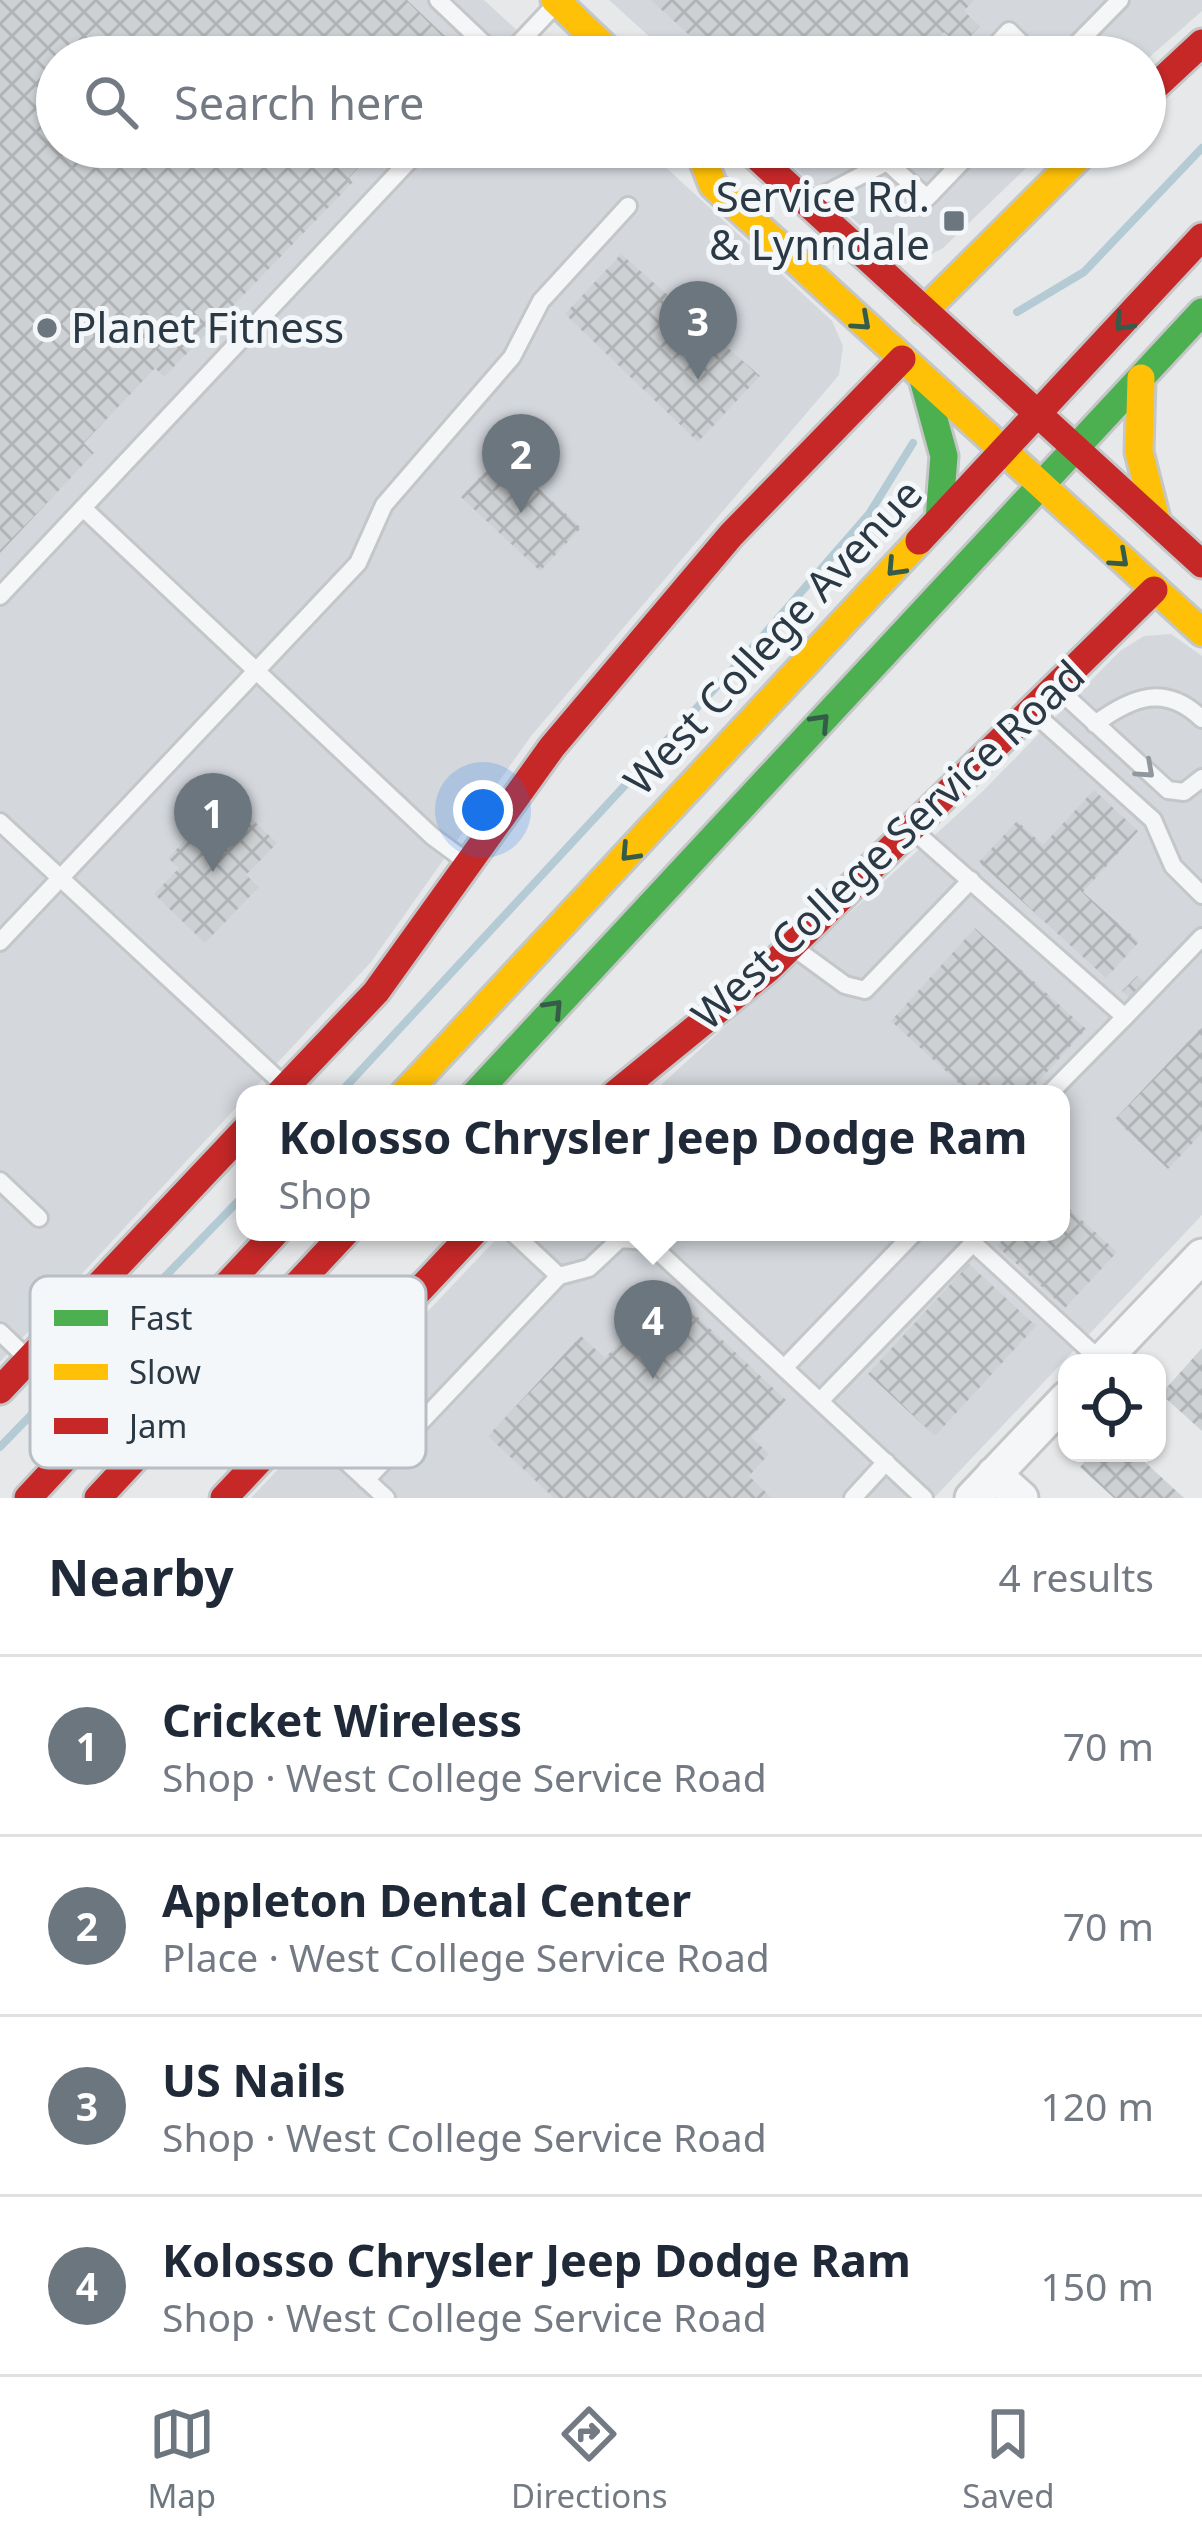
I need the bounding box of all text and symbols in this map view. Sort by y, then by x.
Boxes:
search box [36,36,1166,168]
icon: search [78,69,144,135]
text: Search here [174,72,424,133]
place label: Service Rd. & Lynndale [709,167,930,272]
marker: Service Rd. & Lynndale [941,208,967,234]
pin: 3 [659,281,737,380]
place label: Planet Fitness [71,298,344,355]
one-way arrow [848,308,869,329]
one-way arrow [1116,310,1137,331]
marker: Planet Fitness [34,315,60,341]
pin: 2 [482,414,560,513]
street label: West College Avenue [610,465,934,807]
one-way arrow [1107,545,1128,566]
one-way arrow [887,554,909,576]
street label: West College Service Road [678,646,1096,1041]
one-way arrow [807,714,828,735]
one-way arrow [1133,756,1154,778]
pin: 1 [174,773,252,872]
your location [453,780,513,840]
one-way arrow [621,840,643,861]
one-way arrow [540,1001,562,1022]
popup [236,1085,1070,1241]
text: Kolosso Chrysler Jeep Dodge Ram [279,1106,1027,1167]
text: Shop [279,1167,372,1220]
legend [30,1276,426,1468]
pin: 4 [614,1280,692,1379]
text: Fast [129,1295,192,1340]
text: Slow [129,1349,201,1394]
map controls [1058,1354,1166,1462]
button: locate [1058,1354,1166,1462]
text: Jam [126,1403,187,1448]
text: Nearby [48,1541,234,1611]
text: 4 results [999,1550,1154,1603]
text: Cricket Wireless [162,1689,522,1750]
text: 1 [76,1719,98,1772]
text: 70 m [1063,1719,1154,1772]
text: Shop · West College Service Road [162,1750,767,1803]
text: Appleton Dental Center [162,1869,691,1930]
text: 2 [76,1899,98,1952]
text: 70 m [1063,1899,1154,1952]
text: Place · West College Service Road [162,1930,770,1983]
text: US Nails [162,2049,346,2110]
text: 3 [76,2079,98,2132]
text: 120 m [1040,2079,1154,2132]
text: Shop · West College Service Road [162,2110,767,2163]
text: Kolosso Chrysler Jeep Dodge Ram [162,2229,911,2290]
text: 4 [76,2259,98,2312]
text: 150 m [1040,2259,1154,2312]
text: Shop · West College Service Road [162,2290,767,2343]
tab: Map [147,2401,216,2518]
tab: Directions [511,2401,668,2518]
tab: Saved [962,2401,1055,2518]

